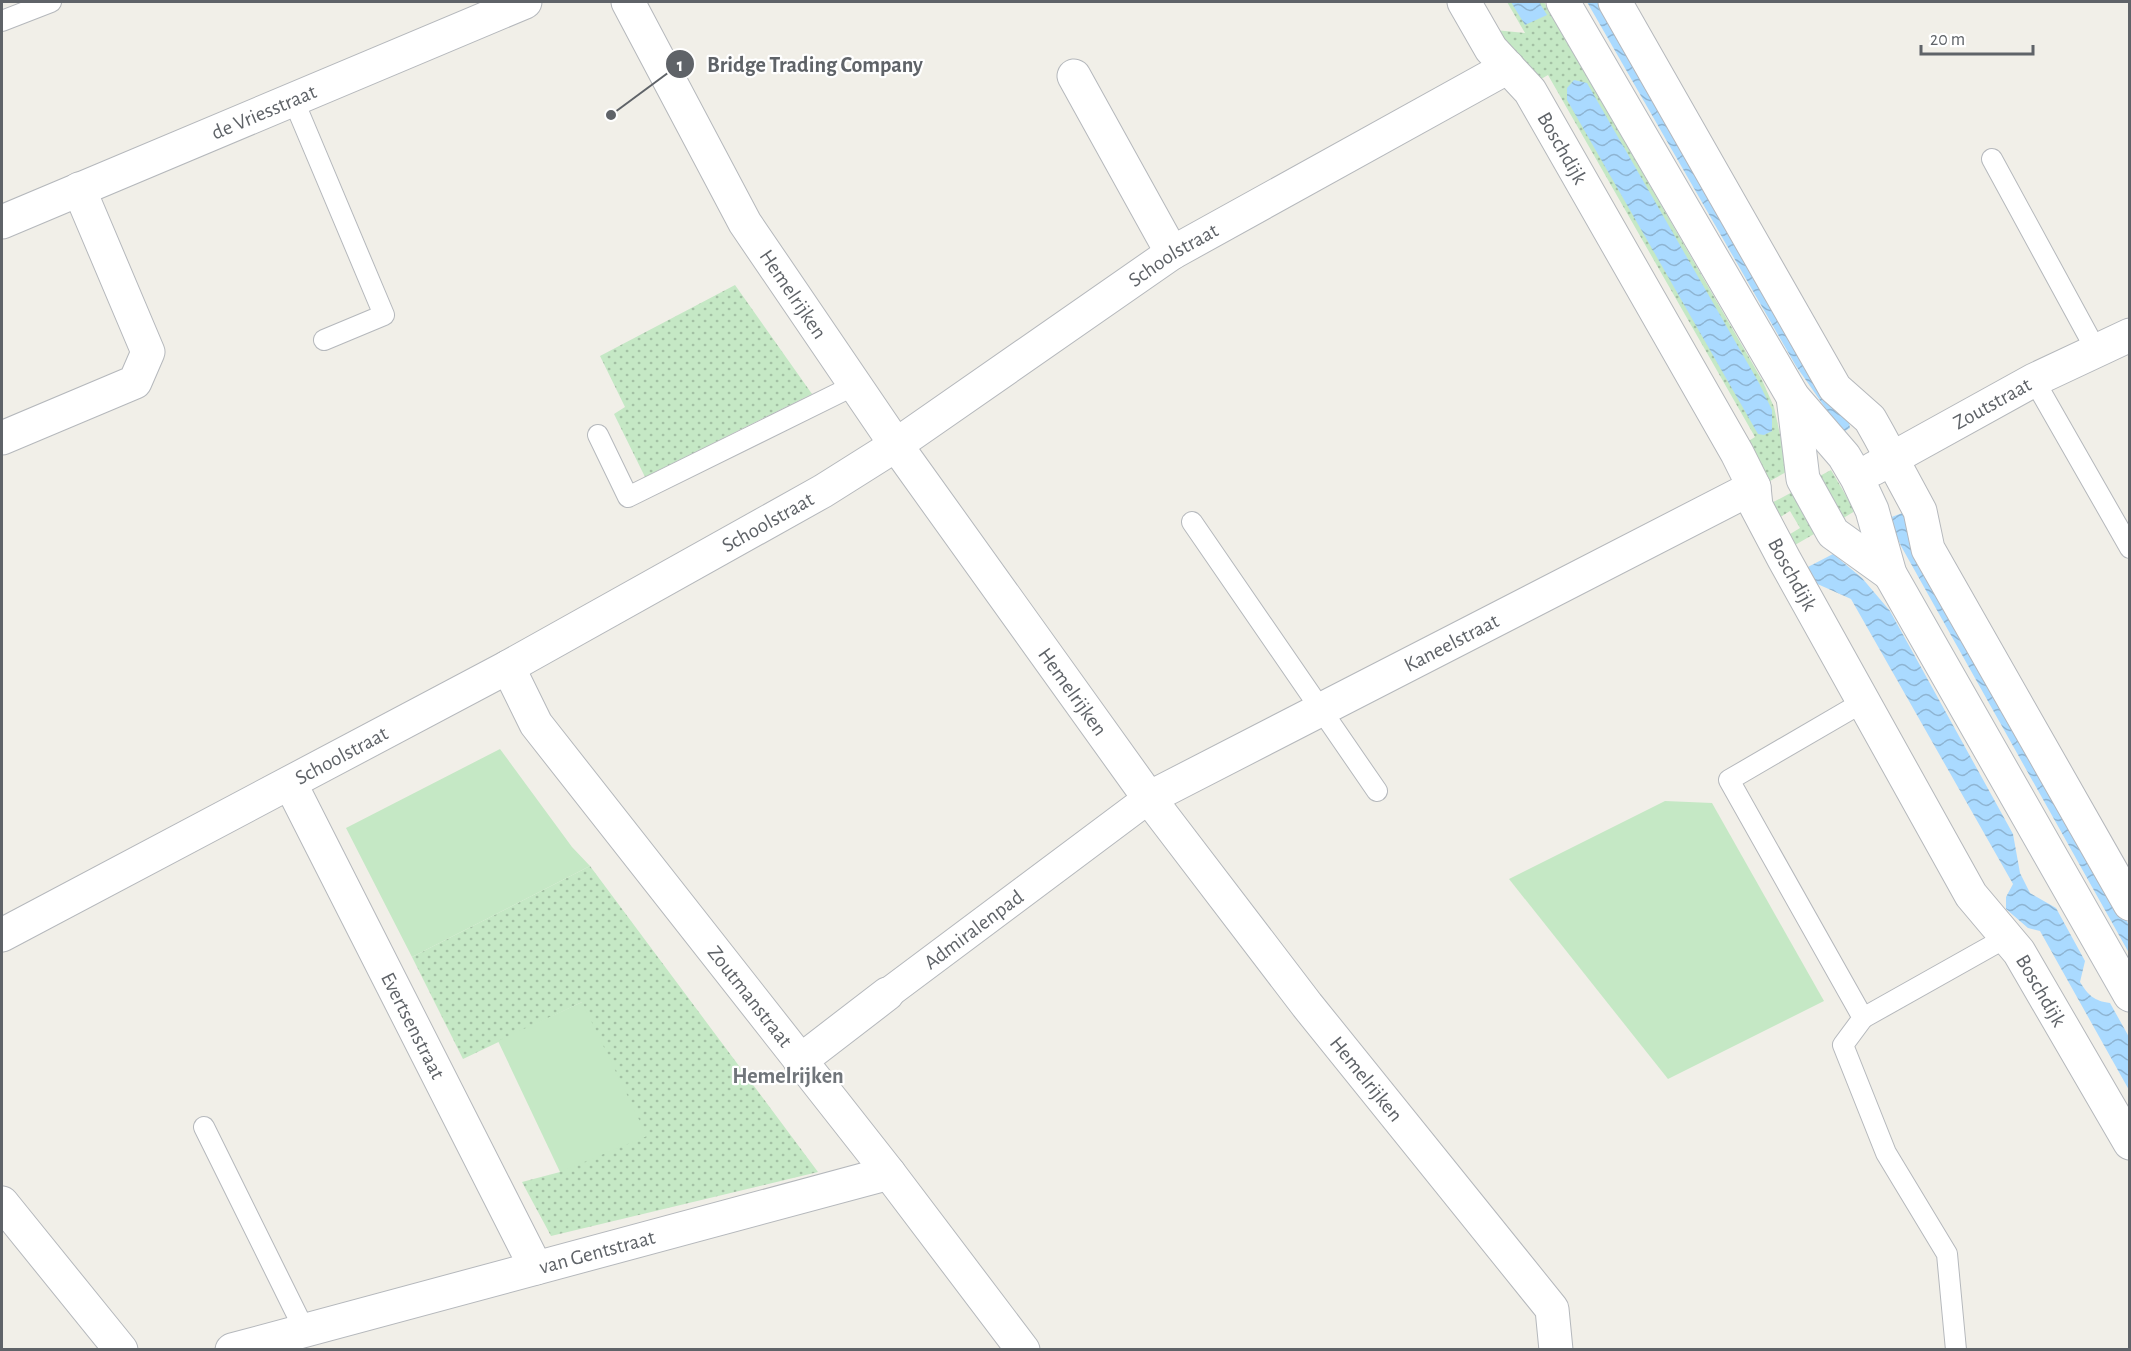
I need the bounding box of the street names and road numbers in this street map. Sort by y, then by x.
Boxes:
street label: de Vriesstraat [208,80,320,143]
street label: Boschdijk [1534,108,1592,188]
street label: Schoolstraat [1124,219,1222,291]
street label: Hemelrijken [756,246,831,342]
street label: Zoutstraat [1950,373,2035,433]
street label: Schoolstraat [718,488,817,556]
street label: Boschdijk [1764,534,1821,614]
street label: Kaneelstraat [1401,609,1502,676]
street label: Hemelrijken [1034,644,1111,739]
street label: Schoolstraat [292,722,391,788]
street label: Admiralenpad [920,886,1027,973]
street label: Zoutmanstraat [704,942,796,1051]
street label: Boschdijk [2012,951,2071,1030]
street label: Evertsenstraat [377,969,449,1083]
street label: Hemelrijken [1326,1032,1407,1125]
street label: van Gentstraat [537,1226,657,1277]

